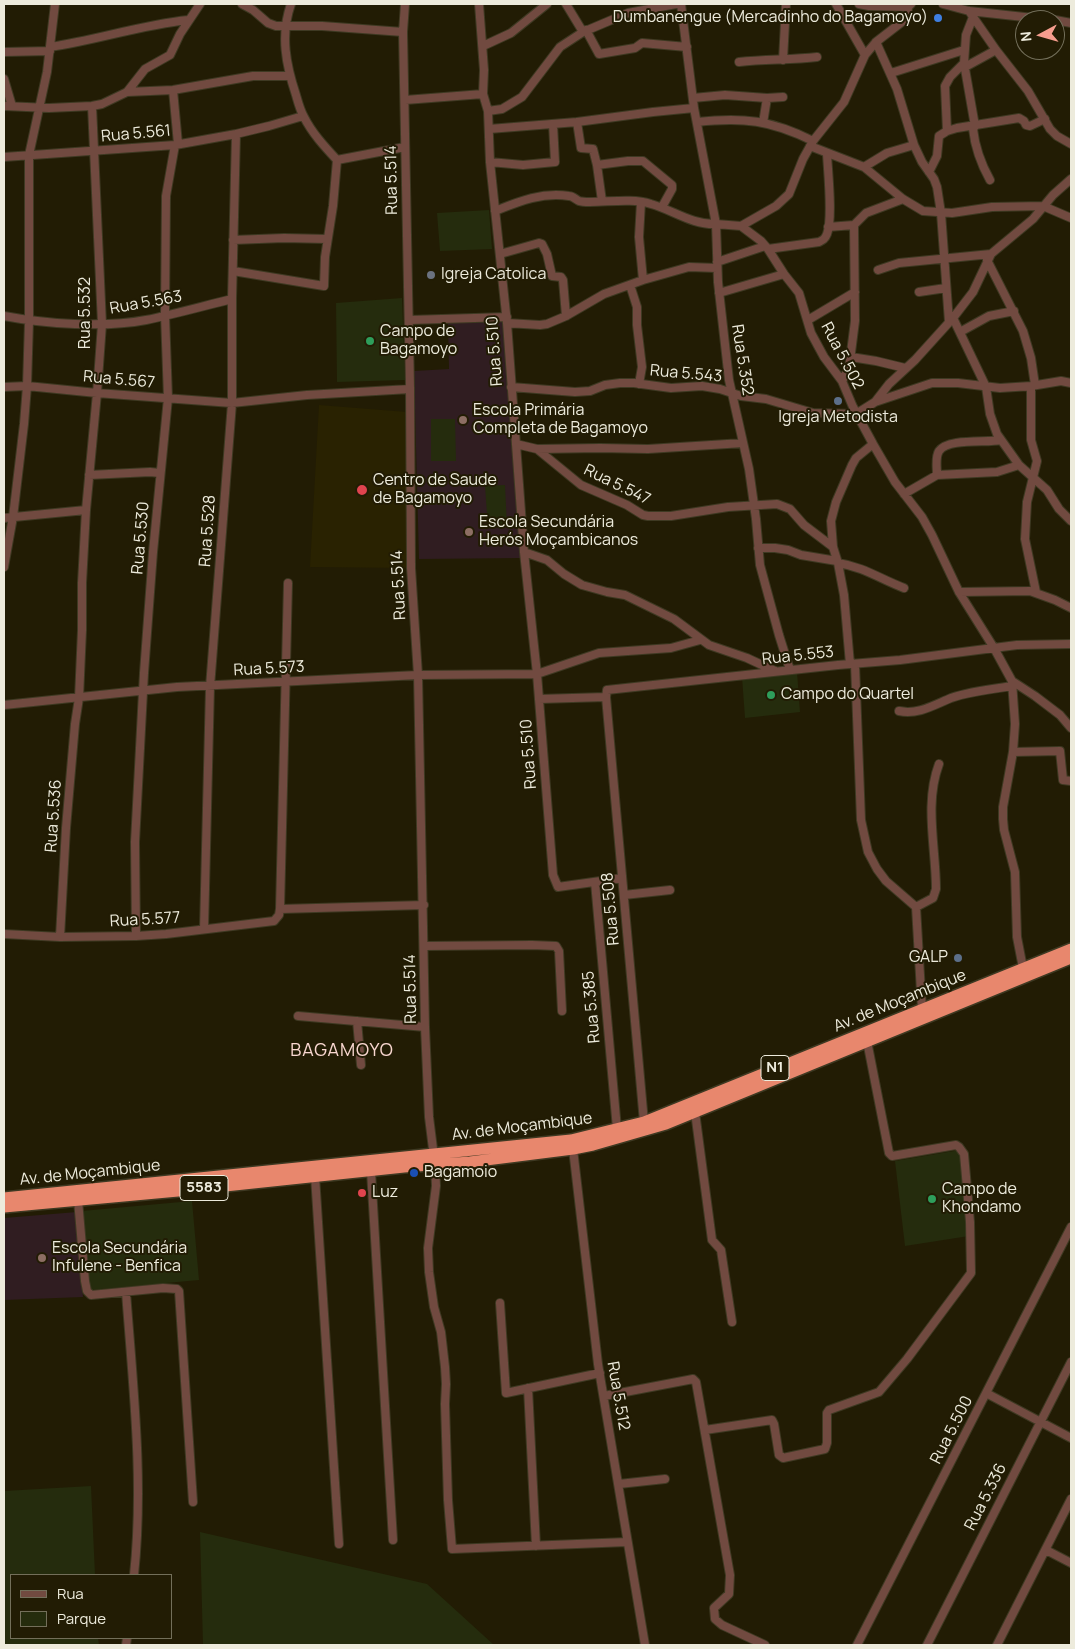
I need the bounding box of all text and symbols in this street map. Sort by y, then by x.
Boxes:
place label: Dumbanengue (Mercadinho do Bagamoyo) [613,8,928,28]
north arrow [1015,10,1065,60]
marker: Dumbanengue (Mercadinho do Bagamoyo) [932,12,944,24]
text: N [1016,31,1036,43]
street label: Rua 5.561 [100,121,172,147]
street label: Rua 5.514 [382,145,402,215]
place label: Igreja Catolica [441,265,546,285]
marker: Igreja Catolica [425,269,437,281]
street label: Rua 5.532 [76,277,96,349]
street label: Rua 5.563 [108,287,184,319]
street label: Rua 5.510 [483,315,507,387]
street label: Rua 5.502 [816,319,868,393]
place label: Campo de Bagamoyo [380,322,457,360]
street label: Rua 5.352 [727,323,757,397]
marker: Campo de Bagamoyo [364,335,376,347]
street label: Rua 5.543 [649,361,723,387]
street label: Rua 5.567 [82,367,156,393]
marker: Igreja Metodista [832,395,844,407]
place label: Escola Primária Completa de Bagamoyo [473,401,648,439]
place label: Igreja Metodista [778,408,898,428]
marker: Escola Primária Completa de Bagamoyo [457,414,469,426]
street label: Rua 5.547 [581,461,653,509]
place label: Centro de Saude de Bagamoyo [373,471,497,509]
marker: Centro de Saude de Bagamoyo [355,483,369,497]
street label: Rua 5.528 [196,494,220,568]
street label: Rua 5.530 [128,501,154,575]
place label: Escola Secundária Herós Moçambicanos [479,513,638,551]
marker: Escola Secundária Herós Moçambicanos [463,526,475,538]
street label: Rua 5.514 [388,550,410,620]
street label: Rua 5.553 [761,643,835,669]
street label: Rua 5.573 [233,658,305,680]
place label: Campo do Quartel [781,685,914,705]
marker: Campo do Quartel [765,689,777,701]
street label: Rua 5.510 [517,718,541,790]
street label: Rua 5.536 [42,779,66,853]
street label: Rua 5.508 [598,872,624,946]
street label: Rua 5.577 [109,909,181,931]
place label: GALP [909,948,948,968]
marker: GALP [952,952,964,964]
street label: Rua 5.514 [401,954,421,1024]
street label: Av. de Moçambique [831,966,969,1036]
street label: Rua 5.385 [579,970,605,1044]
district label: BAGAMOYO [289,1040,395,1062]
road number: N1 [761,1056,789,1080]
street label: Av. de Moçambique [451,1109,593,1145]
street label: Av. de Moçambique [19,1156,161,1190]
place label: Bagamoio [424,1163,497,1183]
marker: Bagamoio [408,1167,420,1179]
road number: 5583 [180,1176,228,1200]
place label: Campo de Khondamo [942,1180,1021,1218]
place label: Luz [372,1183,398,1203]
marker: Luz [356,1187,368,1199]
marker: Campo de Khondamo [926,1193,938,1205]
place label: Escola Secundária Infulene - Benfica [52,1239,187,1277]
marker: Escola Secundária Infulene - Benfica [36,1252,48,1264]
street label: Rua 5.512 [603,1360,633,1432]
street label: Rua 5.500 [927,1393,977,1467]
street label: Rua 5.336 [961,1460,1011,1534]
legend [10,1574,172,1639]
text: Rua [57,1583,84,1604]
text: Parque [57,1608,106,1629]

